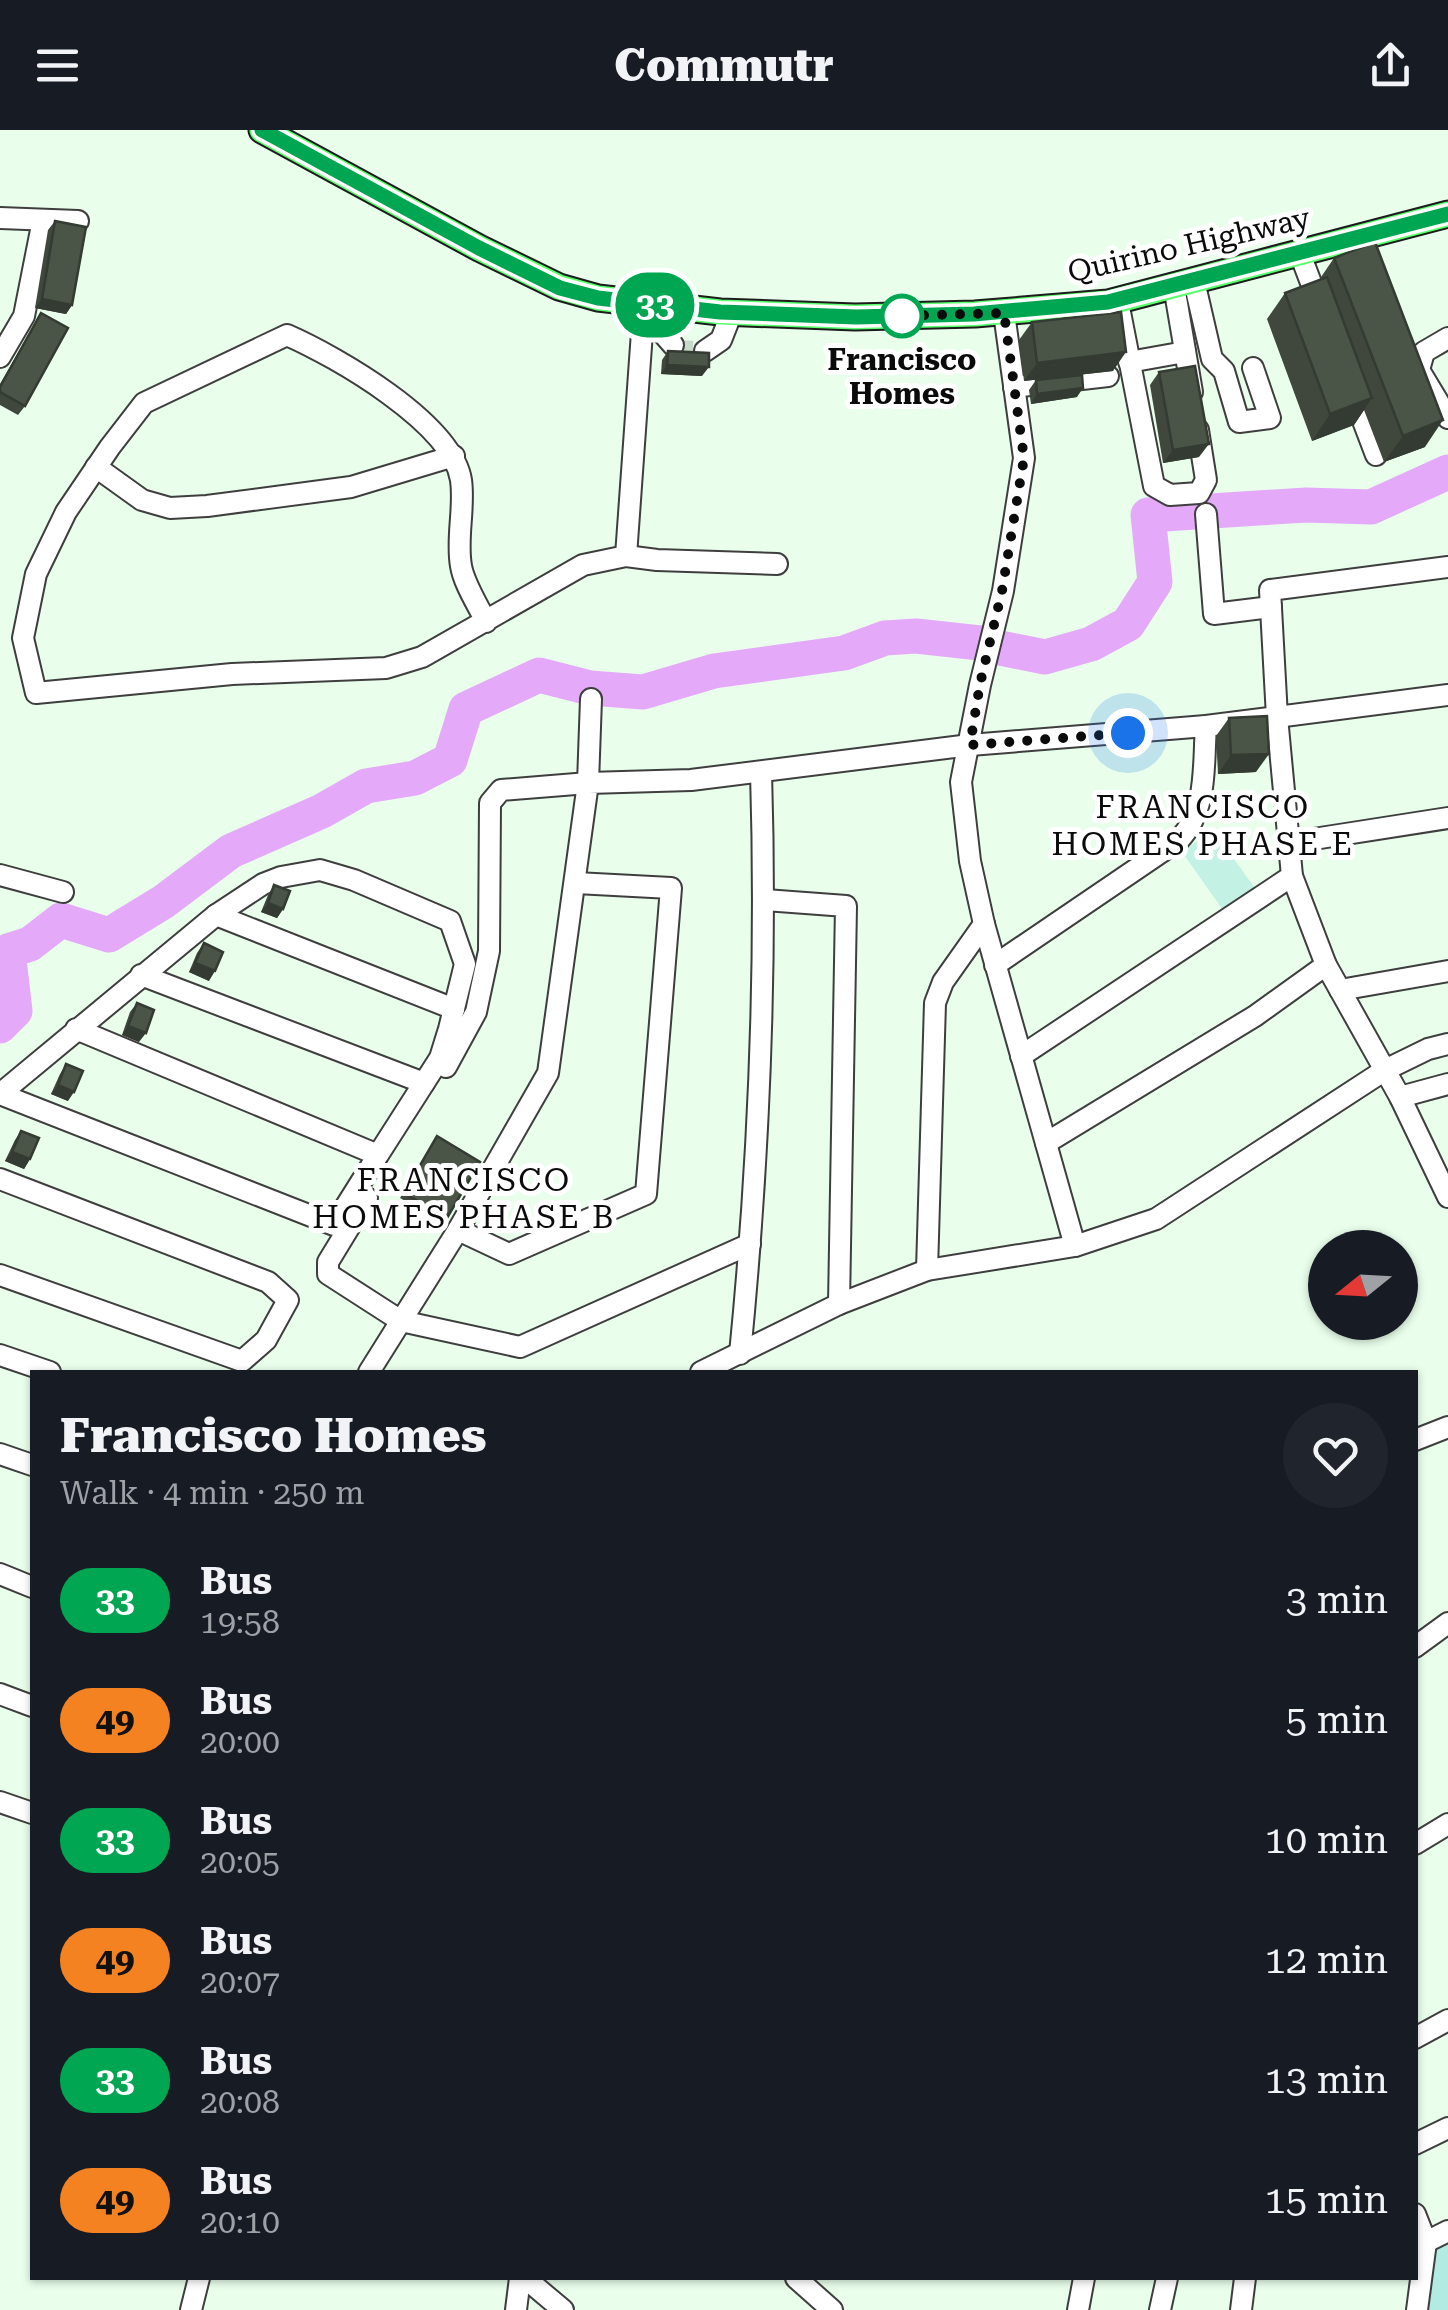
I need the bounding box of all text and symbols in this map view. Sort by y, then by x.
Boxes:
icon: menu [30,38,85,93]
icon: share [1363,38,1418,93]
text: Commutr [614,39,834,92]
street label: Quirino Highway [1064,200,1314,289]
line badge: 33 [610,272,700,338]
text: 33 [635,285,675,326]
marker: Francisco Homes [881,295,923,337]
place label: Francisco Homes [828,342,976,411]
your location [1103,708,1153,758]
district label: FRANCISCO HOMES PHASE E [1052,788,1354,863]
district label: FRANCISCO HOMES PHASE B [312,1161,616,1236]
north arrow [1308,1230,1418,1340]
map controls [1308,1230,1418,1340]
button: heart [1283,1403,1388,1508]
text: Francisco Homes [60,1408,486,1464]
text: Walk · 4 min · 250 m [60,1474,364,1512]
text: Bus [200,1559,272,1603]
text: 3 min [1286,1578,1388,1622]
text: 33 [95,1580,135,1621]
text: 19:58 [200,1603,280,1641]
text: Bus [200,1679,272,1723]
text: 5 min [1286,1698,1388,1742]
text: 49 [95,1700,135,1741]
text: 20:00 [200,1723,280,1761]
text: Bus [200,1799,272,1843]
text: 10 min [1265,1818,1388,1862]
text: 33 [95,1820,135,1861]
text: 20:05 [200,1843,280,1881]
text: Bus [200,1919,272,1963]
text: 12 min [1265,1938,1388,1982]
text: 49 [95,1940,135,1981]
text: 20:07 [200,1963,280,2001]
text: Bus [200,2039,272,2083]
text: 13 min [1265,2058,1388,2102]
text: 33 [95,2060,135,2101]
text: 20:08 [200,2083,280,2121]
text: Bus [200,2159,272,2203]
text: 15 min [1265,2178,1388,2222]
text: 49 [95,2180,135,2221]
text: 20:10 [200,2203,280,2241]

